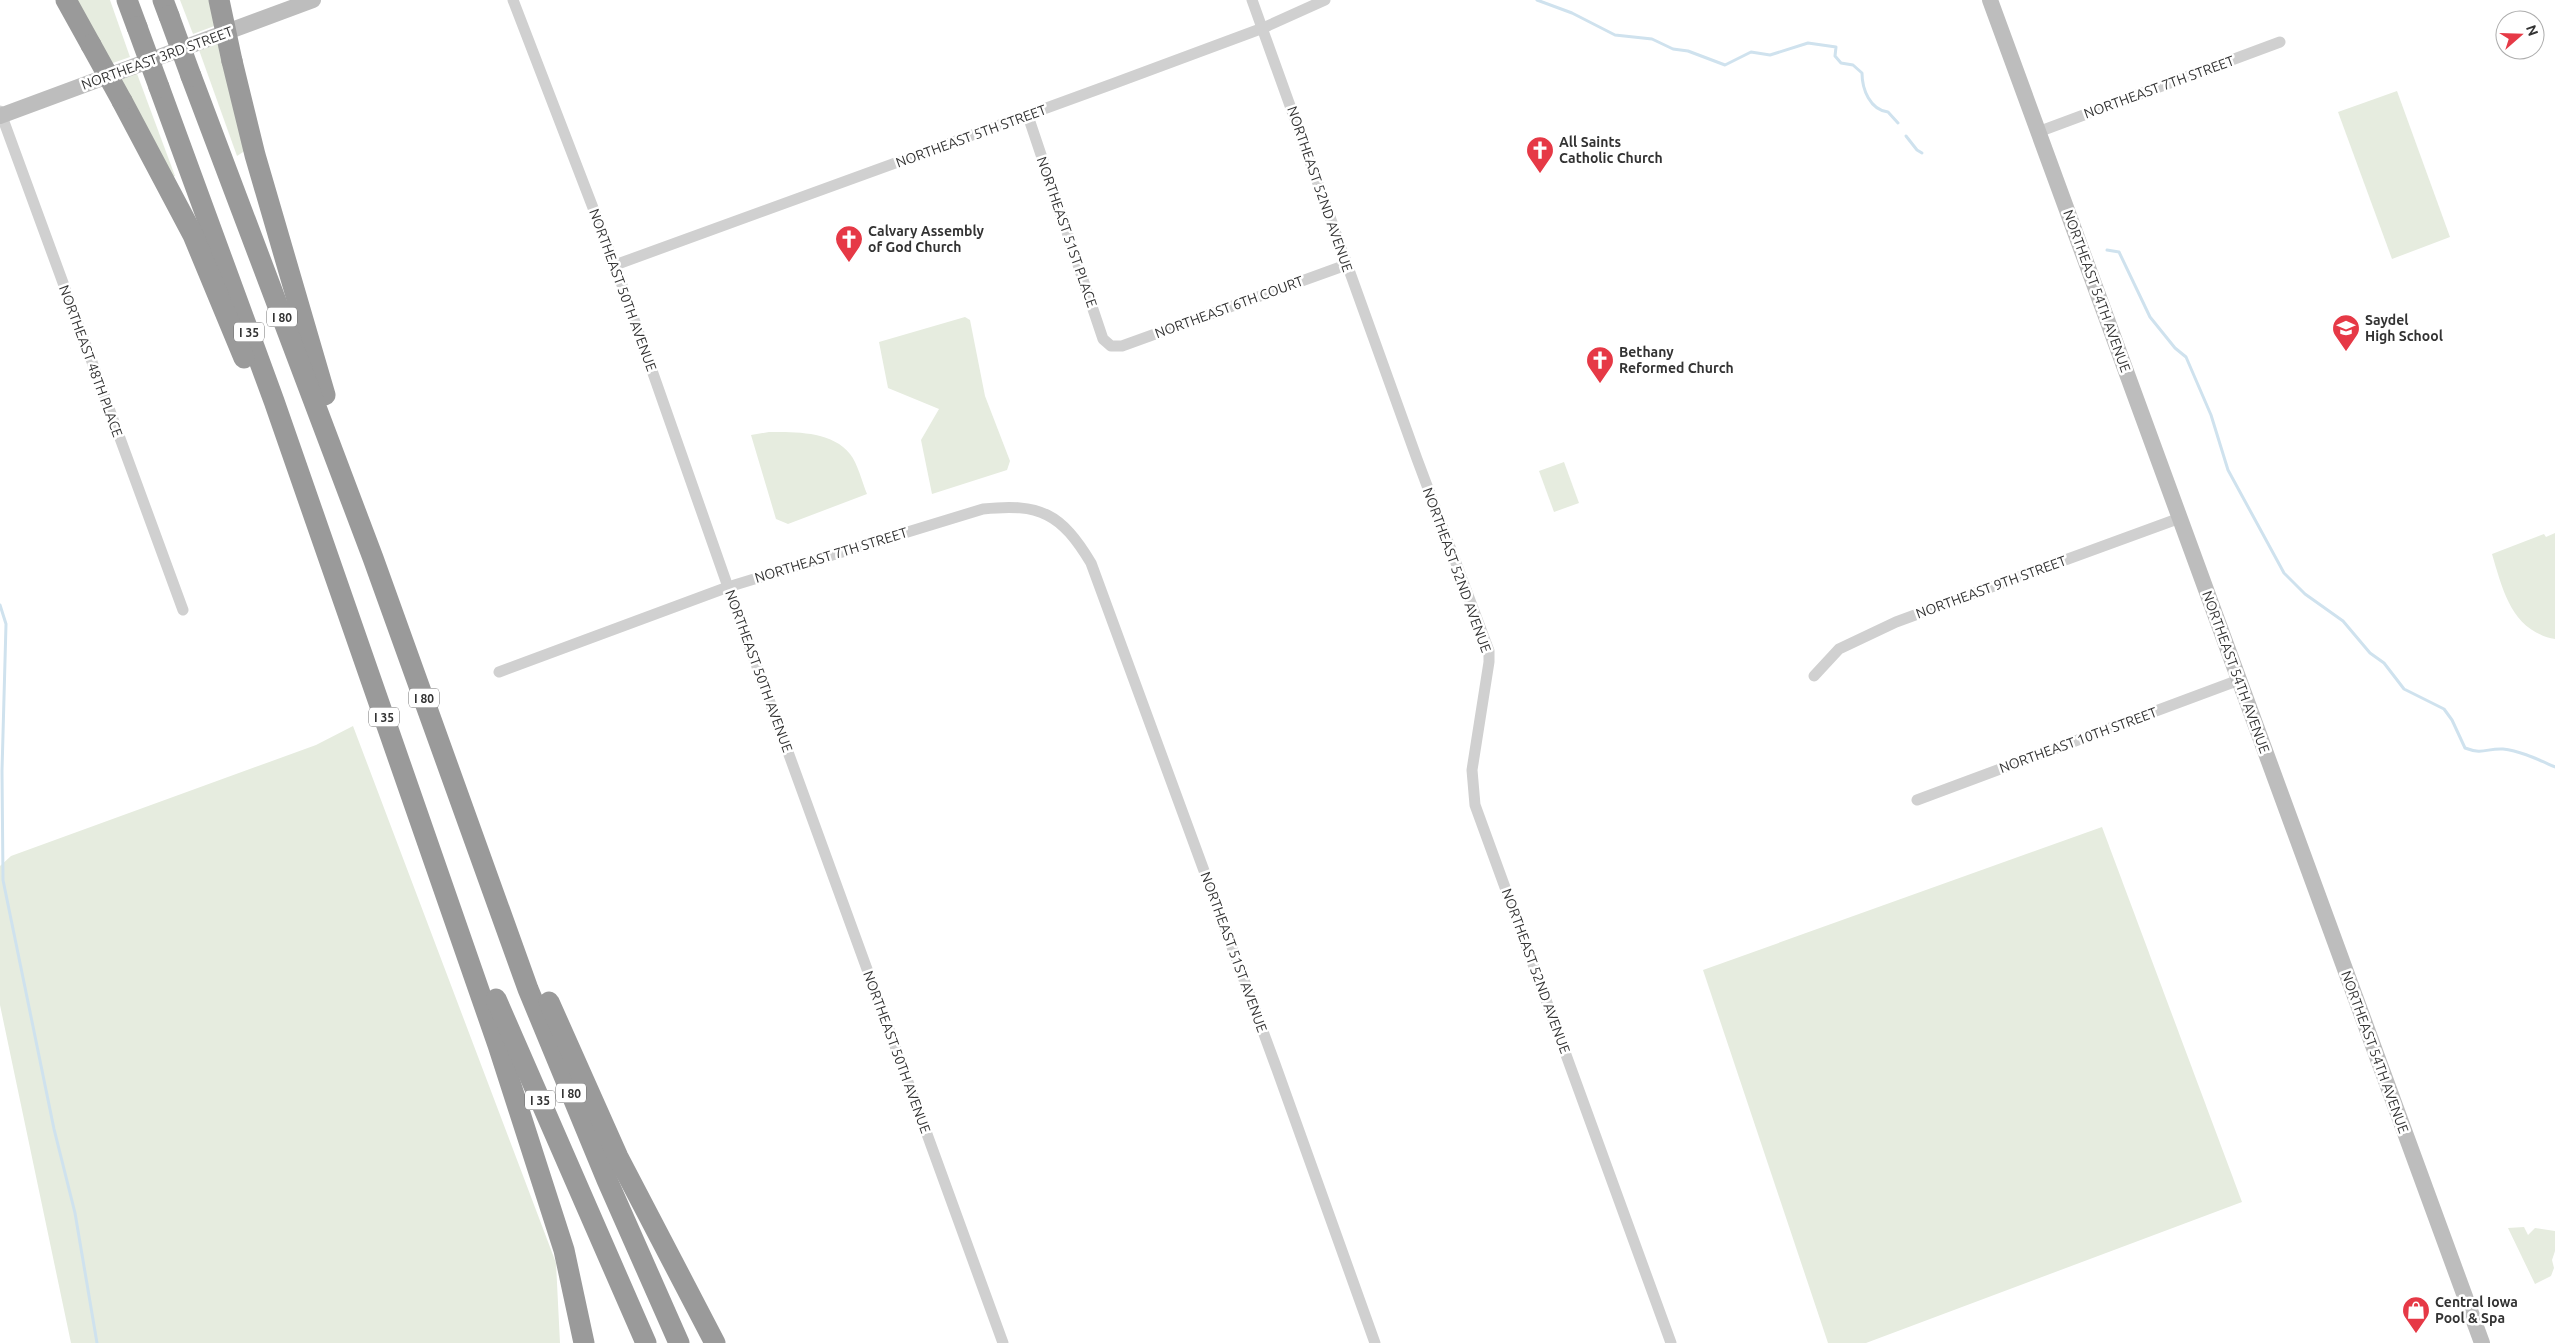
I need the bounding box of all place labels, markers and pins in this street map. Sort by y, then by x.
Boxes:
place label: All Saints Catholic Church [1559,134,1663,166]
church icon: All Saints Catholic Church [1525,135,1555,174]
place label: Calvary Assembly of God Church [868,223,985,255]
church icon: Calvary Assembly of God Church [834,224,864,263]
place label: Saydel High School [2365,312,2443,344]
school or university icon: Saydel High School [2331,313,2361,352]
place label: Bethany Reformed Church [1619,344,1734,376]
church icon: Bethany Reformed Church [1585,345,1615,384]
place label: Central Iowa Pool & Spa [2435,1294,2518,1326]
shop icon: Central Iowa Pool & Spa [2401,1295,2431,1334]

